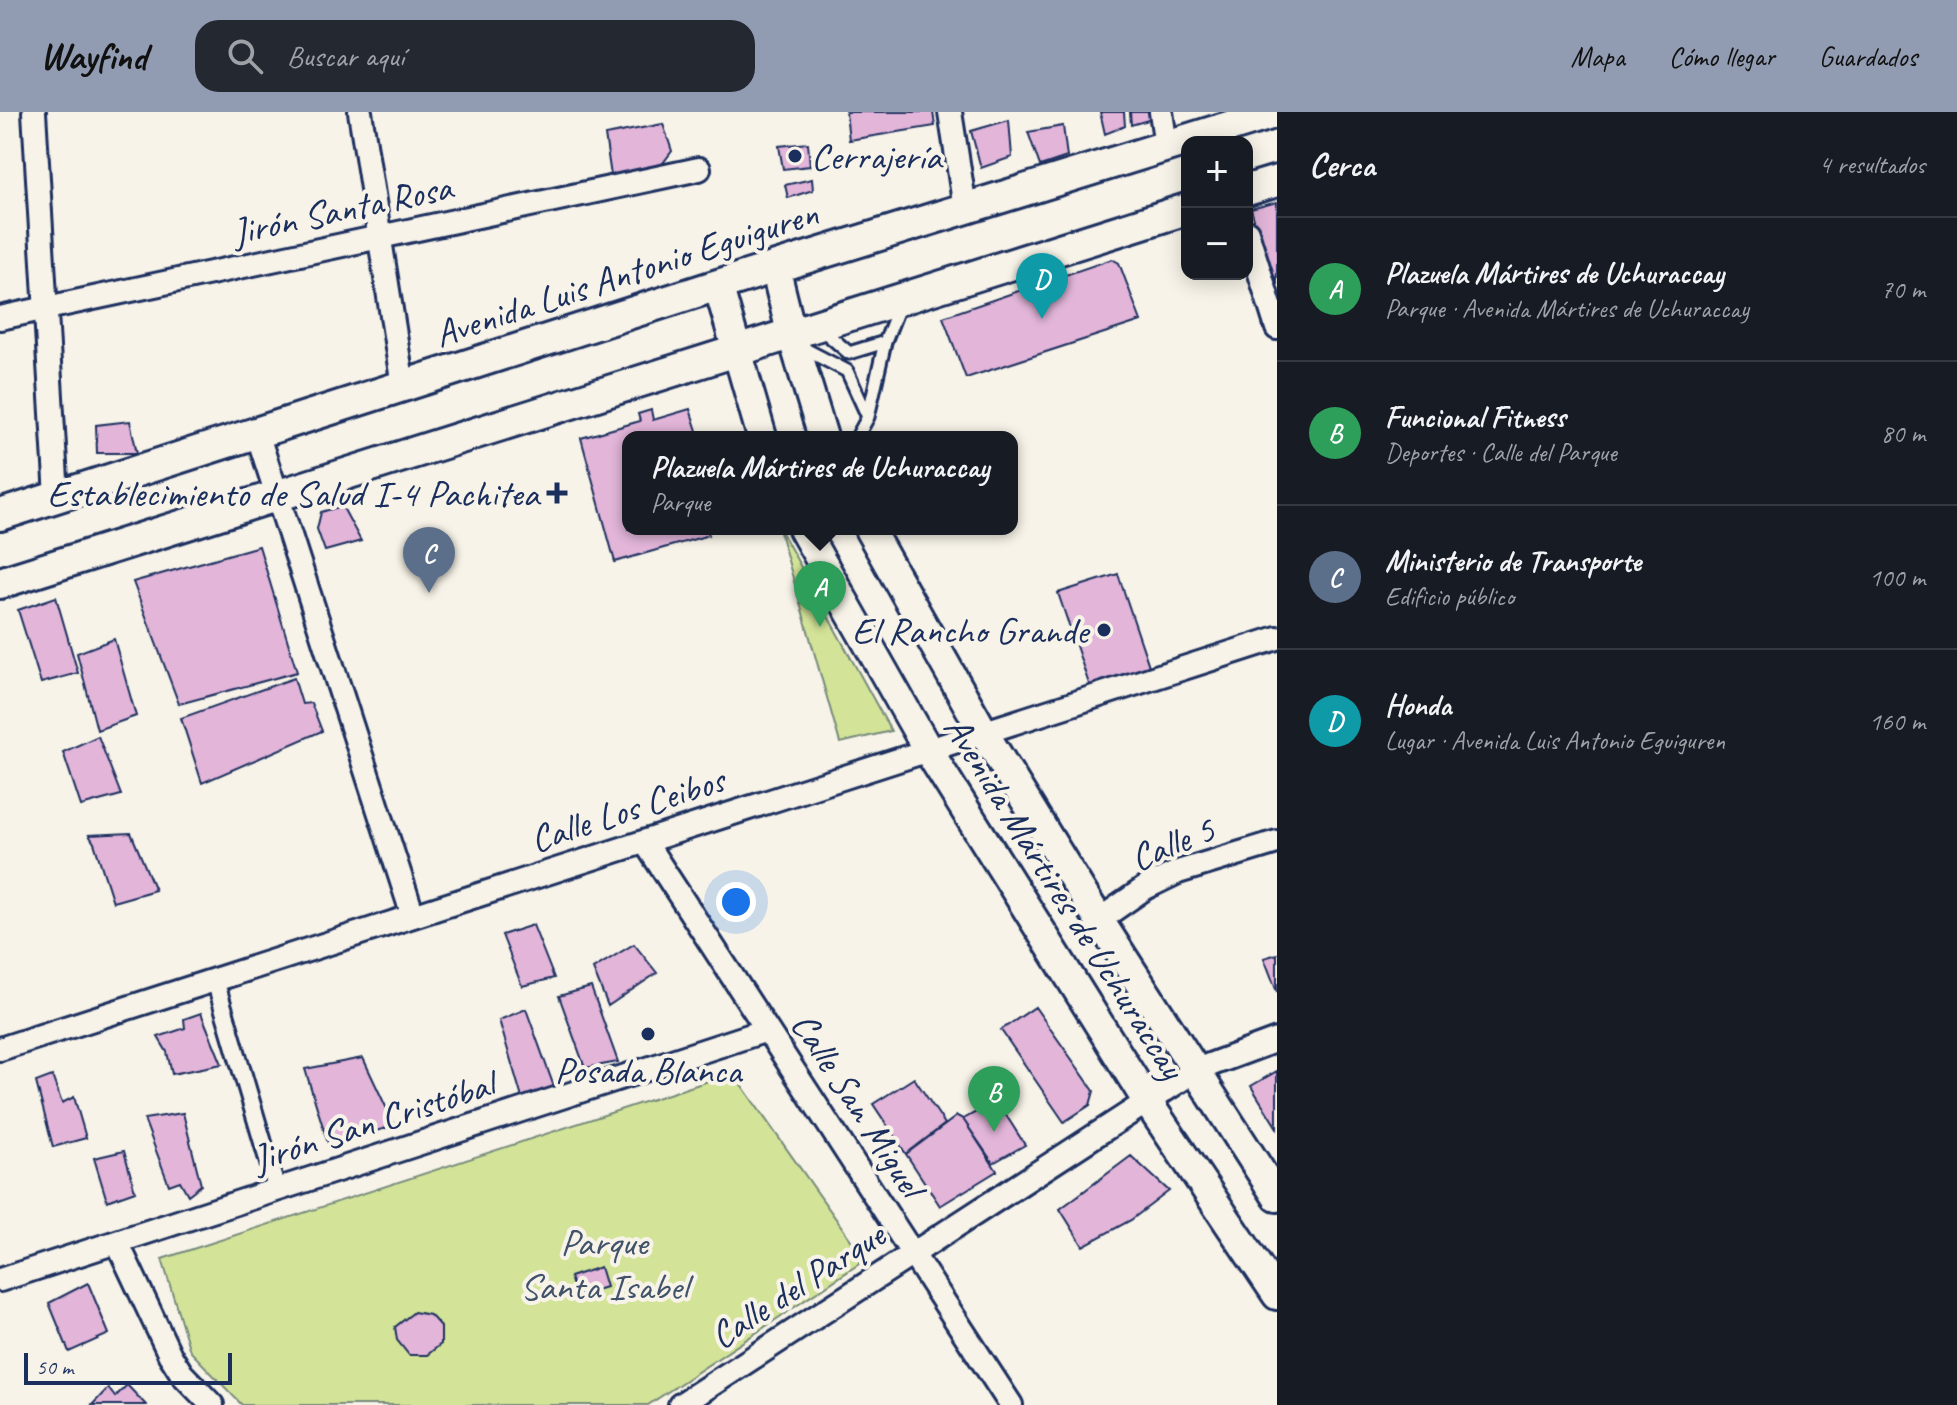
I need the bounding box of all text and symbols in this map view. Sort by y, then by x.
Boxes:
search box [195,20,755,92]
text: Wayfind [40,33,147,80]
icon: search [223,34,267,78]
text: Buscar aquí [287,37,404,75]
text: Mapa [1570,39,1625,74]
text: Cómo llegar [1669,39,1775,74]
text: Guardados [1819,39,1917,74]
place label: Cerrajería [811,133,944,180]
map controls [1181,136,1253,280]
button: + [1181,136,1253,208]
text: Cerca [1309,143,1375,186]
marker: Cerrajería [786,147,804,165]
text: 4 resultados [1819,148,1925,181]
street label: Jirón Santa Rosa [226,163,458,256]
street label: Avenida Luis Antonio Eguiguren [429,189,825,358]
button: − [1181,208,1253,280]
pin: D [1016,253,1068,319]
text: Plazuela Mártires de Uchuraccay [1385,254,1724,292]
text: A [1328,273,1342,306]
text: 70 m [1881,273,1925,306]
text: Parque · Avenida Mártires de Uchuraccay [1385,292,1749,325]
text: Funcional Fitness [1385,398,1565,436]
text: B [1328,417,1342,450]
text: 80 m [1881,417,1925,450]
popup [622,431,1018,535]
text: Deportes · Calle del Parque [1385,436,1617,469]
text: Plazuela Mártires de Uchuraccay [651,448,989,486]
place label: Establecimiento de Salud I-4 Pachitea [47,470,541,517]
marker: Establecimiento de Salud I-4 Pachitea [546,482,568,504]
text: Parque [651,486,710,519]
pin: C [403,527,455,593]
text: Ministerio de Transporte [1385,542,1641,580]
pin: A [794,561,846,627]
text: C [1329,561,1341,594]
text: 100 m [1869,561,1925,594]
text: Edificio público [1385,580,1514,613]
place label: El Rancho Grande [852,607,1091,654]
marker: El Rancho Grande [1095,621,1113,639]
text: Honda [1385,686,1451,724]
text: D [1327,705,1343,738]
text: 160 m [1869,705,1925,738]
street label: Avenida Mártires de Uchuraccay [934,707,1197,1090]
text: Lugar · Avenida Luis Antonio Eguiguren [1385,724,1725,757]
street label: Calle Los Ceibos [524,755,733,863]
street label: Calle 5 [1123,805,1223,881]
your location [716,882,756,922]
street label: Calle San Miguel [781,1003,938,1211]
marker: Posada Blanca [639,1025,657,1043]
place label: Posada Blanca [555,1047,744,1094]
street label: Jirón San Cristóbal [245,1058,506,1183]
pin: B [968,1066,1020,1132]
street label: Calle del Parque [701,1210,896,1359]
park label: Parque Santa Isabel [520,1219,694,1310]
scale bar [24,1349,232,1385]
text: 50 m [36,1353,73,1381]

